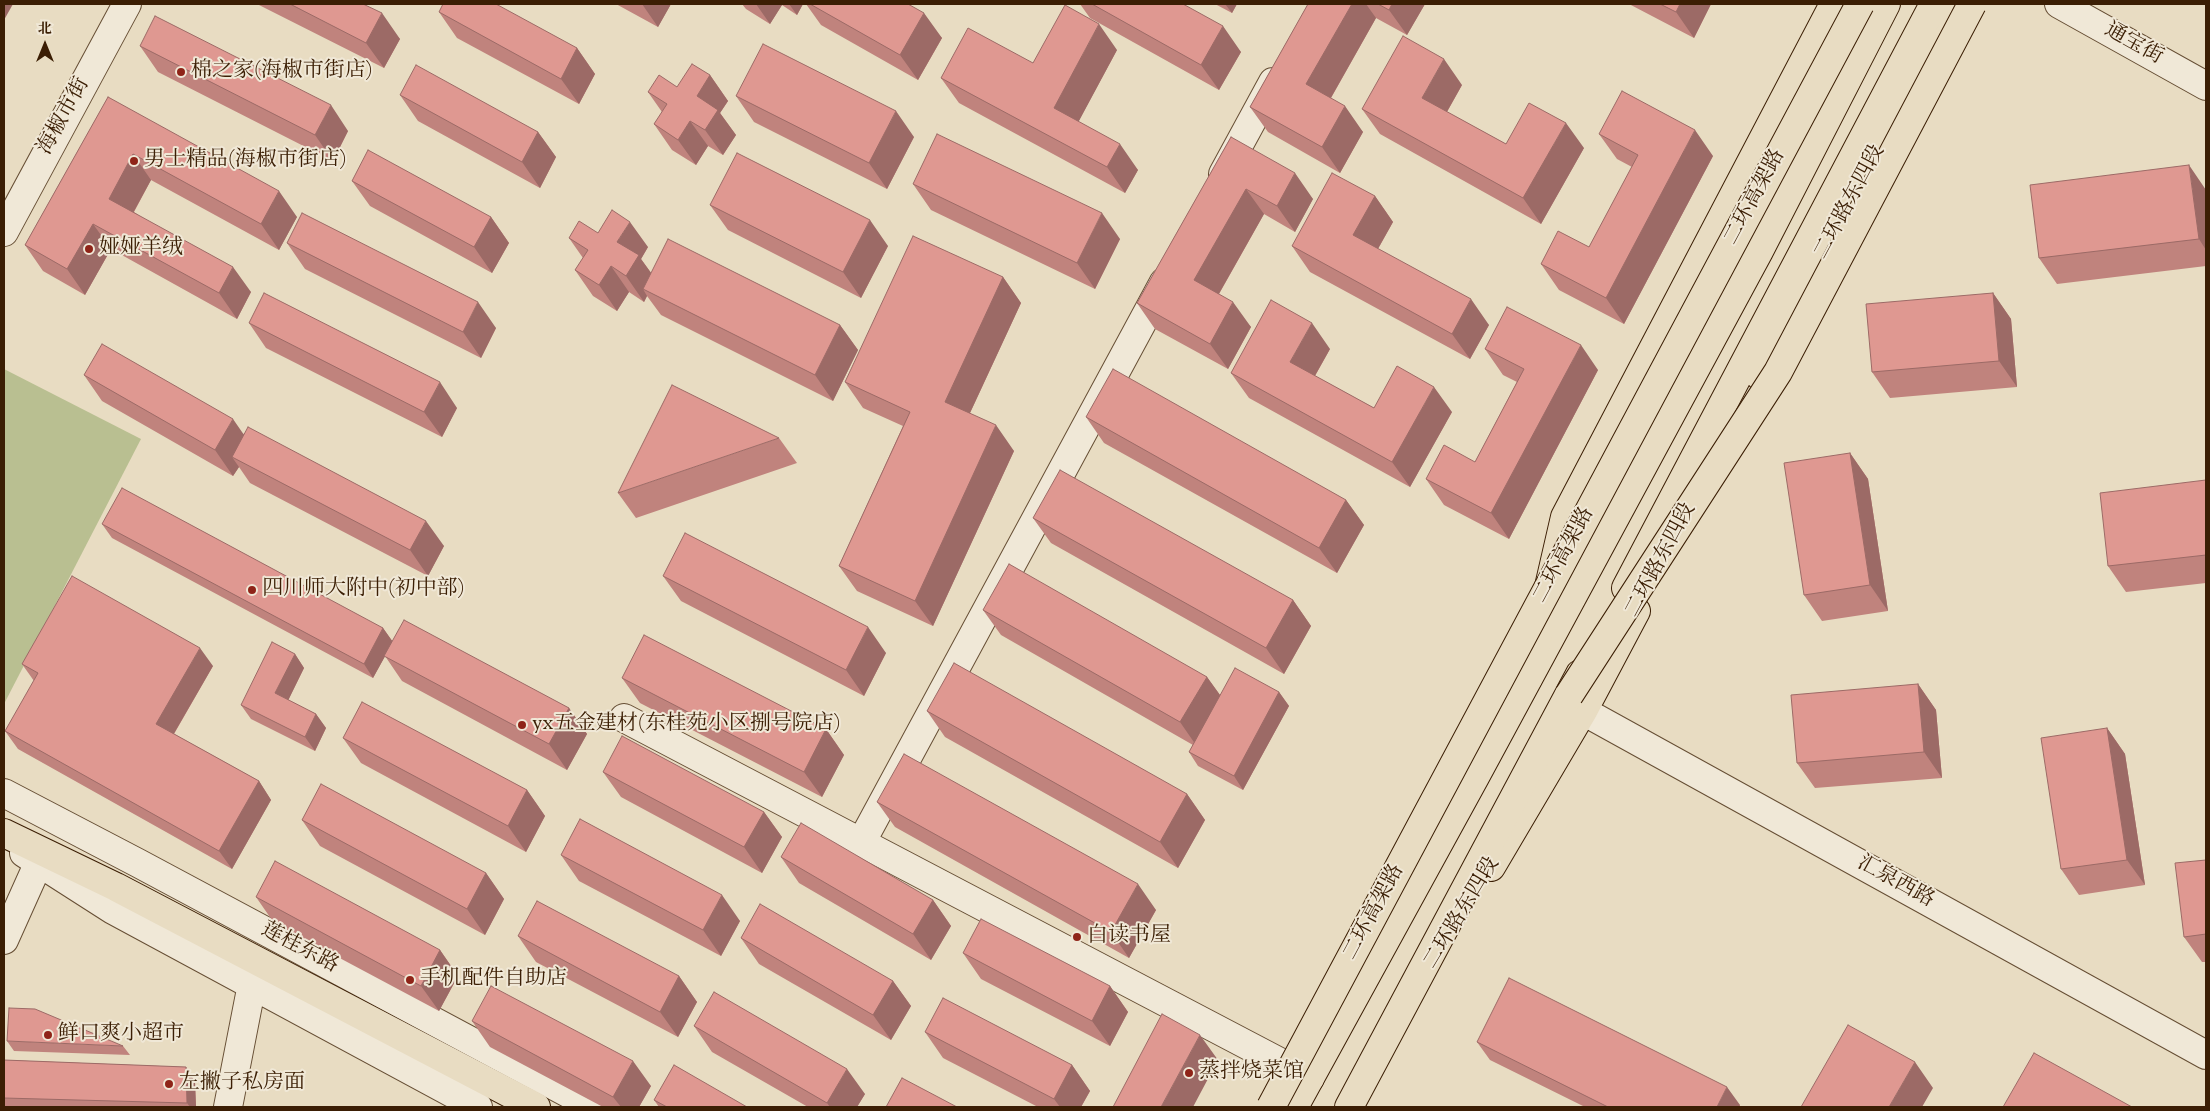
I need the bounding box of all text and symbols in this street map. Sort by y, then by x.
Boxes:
street label: 通宝街 [2099,19,2167,71]
north arrow [20,20,70,70]
text: 北 [38,20,52,40]
place label: 棉之家(海椒市街店) [191,59,373,85]
marker: 棉之家(海椒市街店) [175,66,187,78]
street label: 海椒市街 [34,74,96,160]
street label: 二环路东四段 [1810,141,1892,265]
street label: 二环高架路 [1720,146,1792,250]
place label: 男士精品(海椒市街店) [144,148,347,174]
marker: 男士精品(海椒市街店) [128,155,140,167]
place label: 娅娅羊绒 [99,236,183,262]
marker: 娅娅羊绒 [83,243,95,255]
street label: 二环路东四段 [1621,499,1703,623]
street label: 二环高架路 [1529,504,1601,608]
place label: 四川师大附中(初中部) [262,577,465,603]
marker: 四川师大附中(初中部) [246,584,258,596]
place label: yx五金建材(东桂苑小区捌号院店) [532,712,841,738]
marker: yx五金建材(东桂苑小区捌号院店) [516,719,528,731]
street label: 汇泉西路 [1852,852,1938,914]
street label: 二环路东四段 [1420,854,1506,974]
street label: 二环高架路 [1339,861,1411,965]
street label: 莲桂东路 [256,918,342,980]
place label: 白读书屋 [1087,924,1171,950]
marker: 白读书屋 [1071,931,1083,943]
place label: 手机配件自助店 [420,967,567,993]
marker: 手机配件自助店 [404,974,416,986]
place label: 鲜口爽小超市 [58,1022,184,1048]
marker: 鲜口爽小超市 [42,1029,54,1041]
place label: 蒸拌烧菜馆 [1199,1060,1304,1086]
marker: 蒸拌烧菜馆 [1183,1067,1195,1079]
place label: 左撇子私房面 [179,1071,305,1097]
marker: 左撇子私房面 [163,1078,175,1090]

